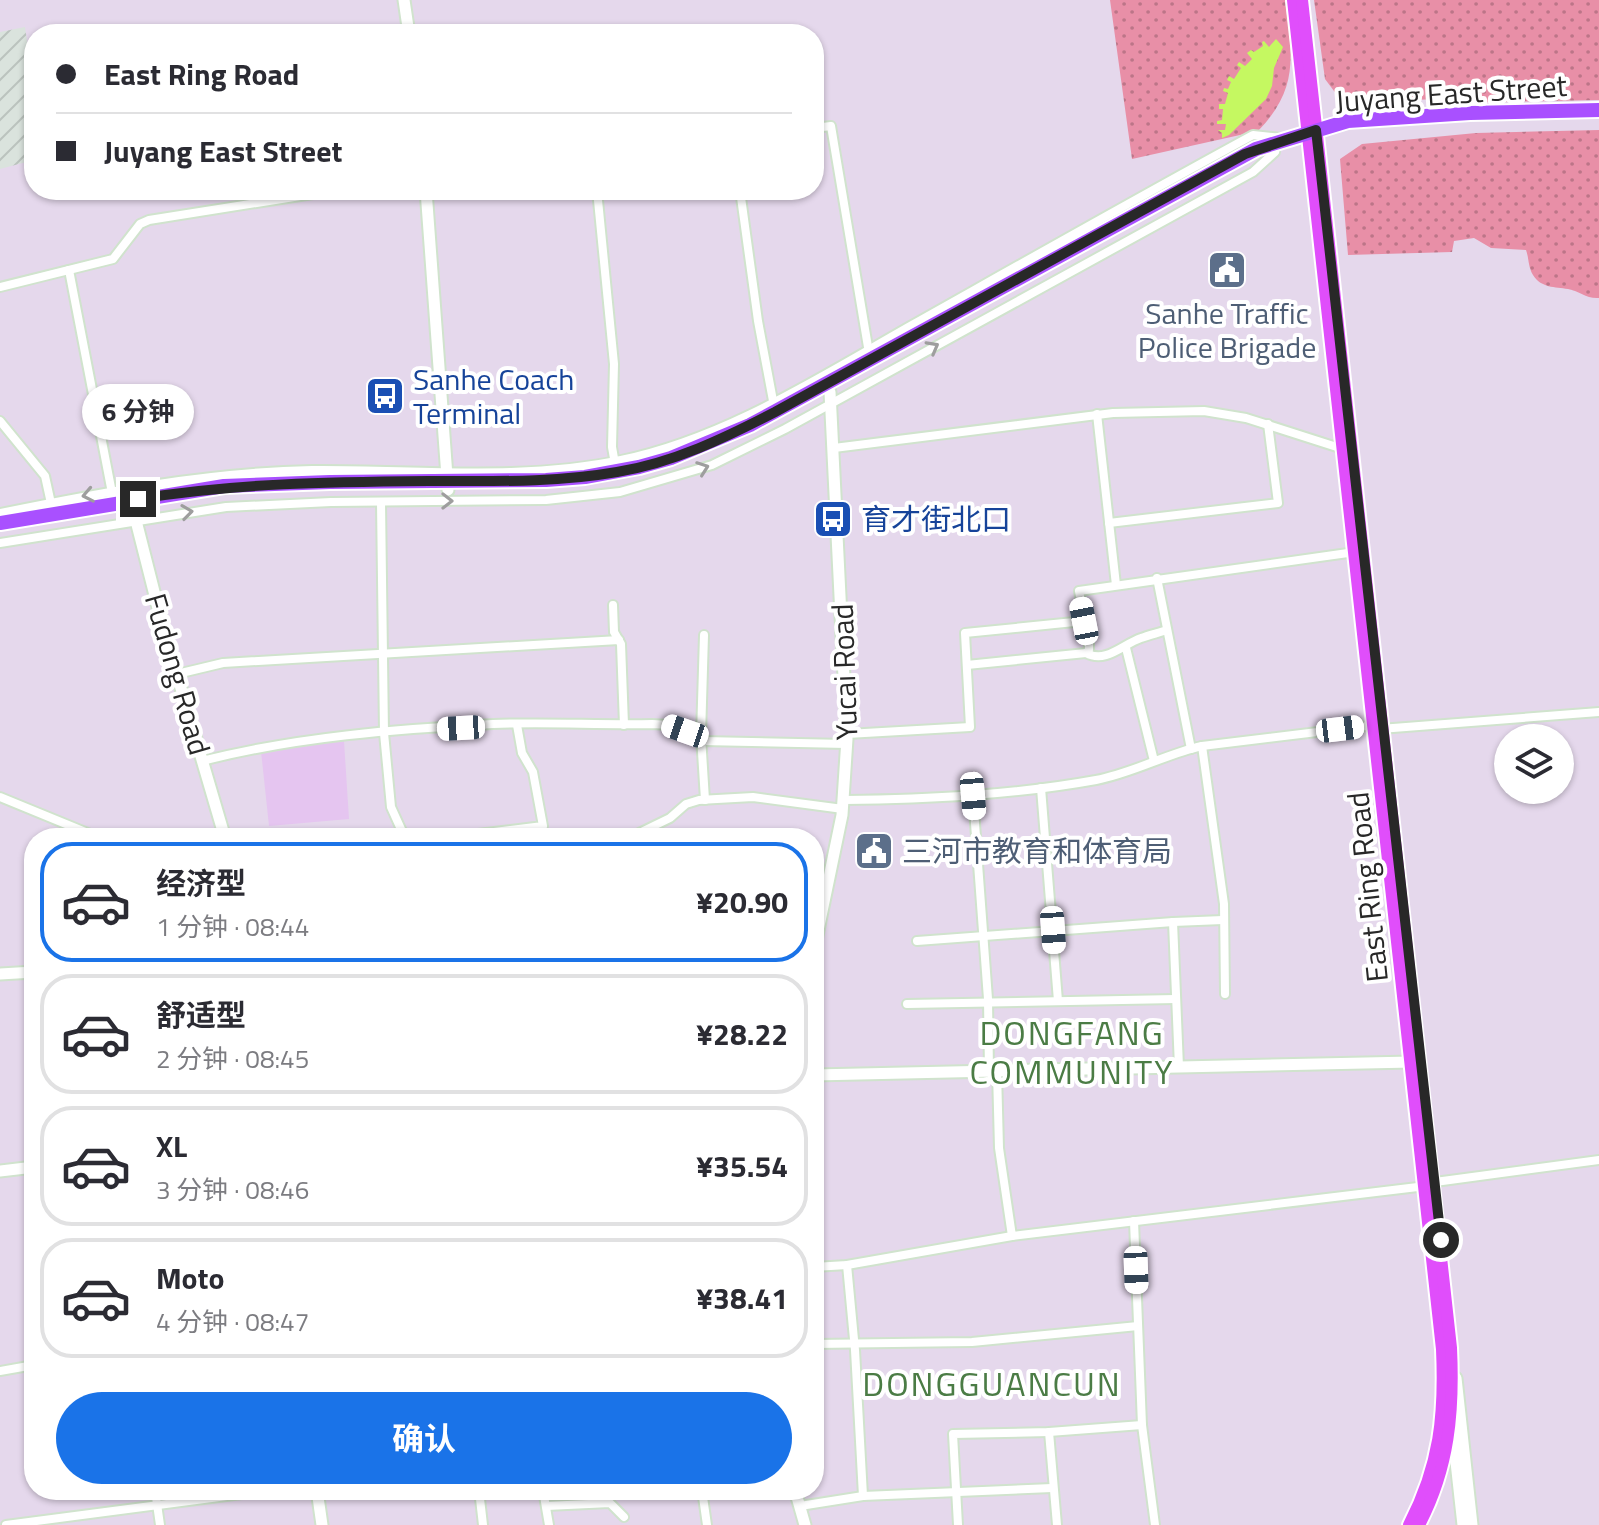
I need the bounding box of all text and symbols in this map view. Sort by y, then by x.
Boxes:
text: East Ring Road [104,51,299,97]
street label: Juyang East Street [1334,62,1569,124]
text: Juyang East Street [104,128,342,174]
public building icon: Sanhe Traffic Police Brigade [1206,249,1248,291]
place label: Sanhe Traffic Police Brigade [1138,290,1316,370]
one-way arrow [924,341,939,357]
place label: Sanhe Coach Terminal [413,356,574,436]
bus stop icon: Sanhe Coach Terminal [364,375,406,417]
callout: 6 分钟 [82,383,194,439]
text: 6 分钟 [102,392,174,431]
one-way arrow [695,461,709,478]
route end [120,481,156,517]
one-way arrow [82,486,95,503]
one-way arrow [441,492,454,510]
place label: 育才街北口 [861,496,1011,542]
bus stop icon: 育才街北口 [812,498,854,540]
one-way arrow [180,504,194,521]
street label: Fudong Road [133,588,223,760]
car [1068,595,1100,647]
street label: Yucai Road [819,603,869,741]
car [658,712,712,750]
car [1315,714,1365,744]
car [436,715,486,741]
map controls [1494,724,1574,804]
button: layers [1494,724,1574,804]
car [959,771,987,821]
street label: East Ring Road [1334,790,1400,984]
place label: 三河市教育和体育局 [902,828,1172,874]
public building icon: 三河市教育和体育局 [853,830,895,872]
text: 经济型 [156,860,246,906]
icon: car [60,866,132,938]
text: ¥20.90 [696,879,788,925]
car [1039,905,1067,955]
text: 1 分钟 · 08:44 [156,907,309,946]
text: 舒适型 [156,992,246,1038]
icon: car [60,998,132,1070]
district label: DONGFANG COMMUNITY [969,1006,1175,1097]
text: ¥28.22 [696,1011,788,1057]
text: 2 分钟 · 08:45 [156,1039,309,1078]
text: XL [156,1123,187,1169]
icon: car [60,1130,132,1202]
text: ¥35.54 [696,1143,788,1189]
text: 3 分钟 · 08:46 [156,1170,309,1209]
route start [1423,1222,1459,1258]
car [1123,1246,1149,1294]
text: Moto [156,1255,224,1301]
icon: car [60,1262,132,1334]
text: ¥38.41 [696,1275,788,1321]
text: 4 分钟 · 08:47 [156,1302,309,1341]
district label: DONGGUANCUN [862,1357,1122,1409]
button: 确认 [56,1392,792,1484]

